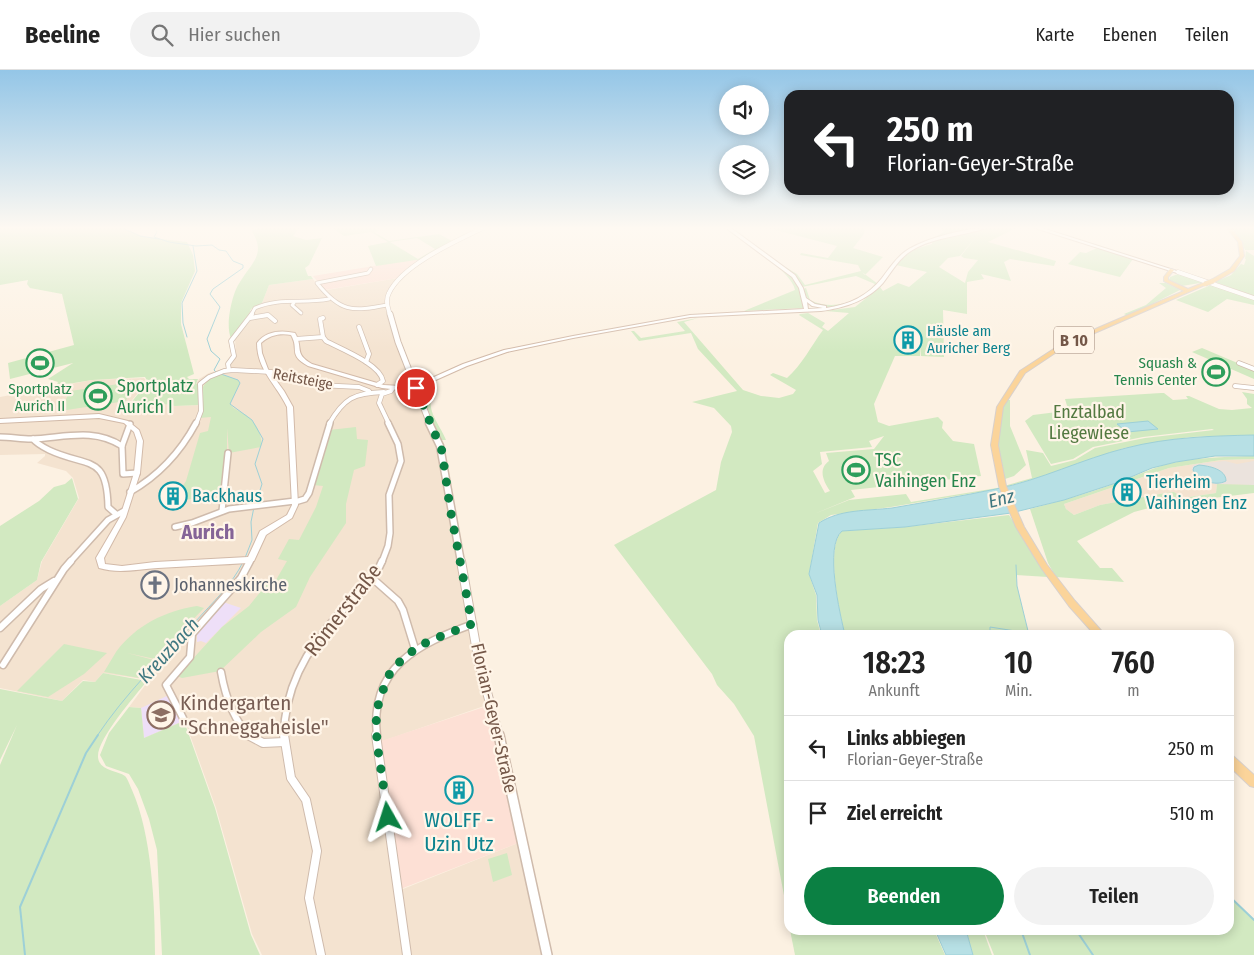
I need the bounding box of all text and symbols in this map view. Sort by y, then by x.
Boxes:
search box [130,12,480,57]
text: Beeline [25,21,100,49]
icon: search [148,21,176,49]
text: Hier suchen [188,23,281,46]
text: Karte [1035,24,1074,46]
text: Ebenen [1102,24,1157,46]
text: Teilen [1185,24,1229,46]
map controls [719,85,769,195]
button: sound [719,85,769,135]
text: 250 m [887,108,974,150]
icon: left [804,110,869,175]
button: layers [719,145,769,195]
text: Florian-Geyer-Straße [887,150,1074,177]
place label: Häusle am Auricher Berg [927,322,1010,357]
building icon: Häusle am Auricher Berg [893,325,923,355]
road number: B 10 [1054,326,1094,354]
sports icon: Sportplatz Aurich II [25,348,55,378]
place label: Squash & Tennis Center [1114,354,1198,389]
sports icon: Squash & Tennis Center [1201,357,1231,387]
street label: Reitsteige [272,364,334,394]
pin [395,367,437,409]
icon: arrive [402,374,430,402]
place label: Sportplatz Aurich I [117,375,193,418]
place label: Sportplatz Aurich II [8,380,72,415]
sports icon: Sportplatz Aurich I [83,381,113,411]
park label: Enztalbad Liegewiese [1049,401,1129,444]
place label: TSC Vaihingen Enz [875,449,976,492]
sports icon: TSC Vaihingen Enz [841,455,871,485]
place label: Tierheim Vaihingen Enz [1146,471,1247,514]
building icon: Tierheim Vaihingen Enz [1112,477,1142,507]
building icon: Backhaus [158,481,188,511]
water label: Enz [986,484,1017,513]
place label: Backhaus [192,485,262,507]
district label: Aurich [181,520,234,544]
street label: Römerstraße [299,559,387,661]
church icon: Johanneskirche [140,570,170,600]
place label: Johanneskirche [174,574,287,596]
water label: Kreuzbach [133,613,204,688]
street label: Florian-Geyer-Straße [466,641,522,795]
text: 18:23 [863,645,925,681]
text: 10 [1004,645,1033,681]
text: 760 [1112,645,1155,681]
text: Ankunft [869,681,920,700]
text: Min. [1005,681,1032,700]
text: m [1127,681,1140,700]
place label: Kindergarten "Schneggaheisle" [180,690,329,740]
school or university icon: Kindergarten "Schneggaheisle" [146,700,176,730]
text: Links abbiegen [847,727,966,750]
icon: left [804,734,832,762]
text: 250 m [1168,737,1214,760]
text: Florian-Geyer-Straße [847,750,983,769]
building icon: WOLFF - Uzin Utz [444,775,474,805]
position arrow [361,790,413,842]
icon: arrive [804,799,832,827]
text: Ziel erreicht [847,802,943,825]
text: 510 m [1170,802,1214,825]
place label: WOLFF - Uzin Utz [424,807,494,857]
button: Beenden [804,867,1004,925]
button: Teilen [1014,867,1214,925]

